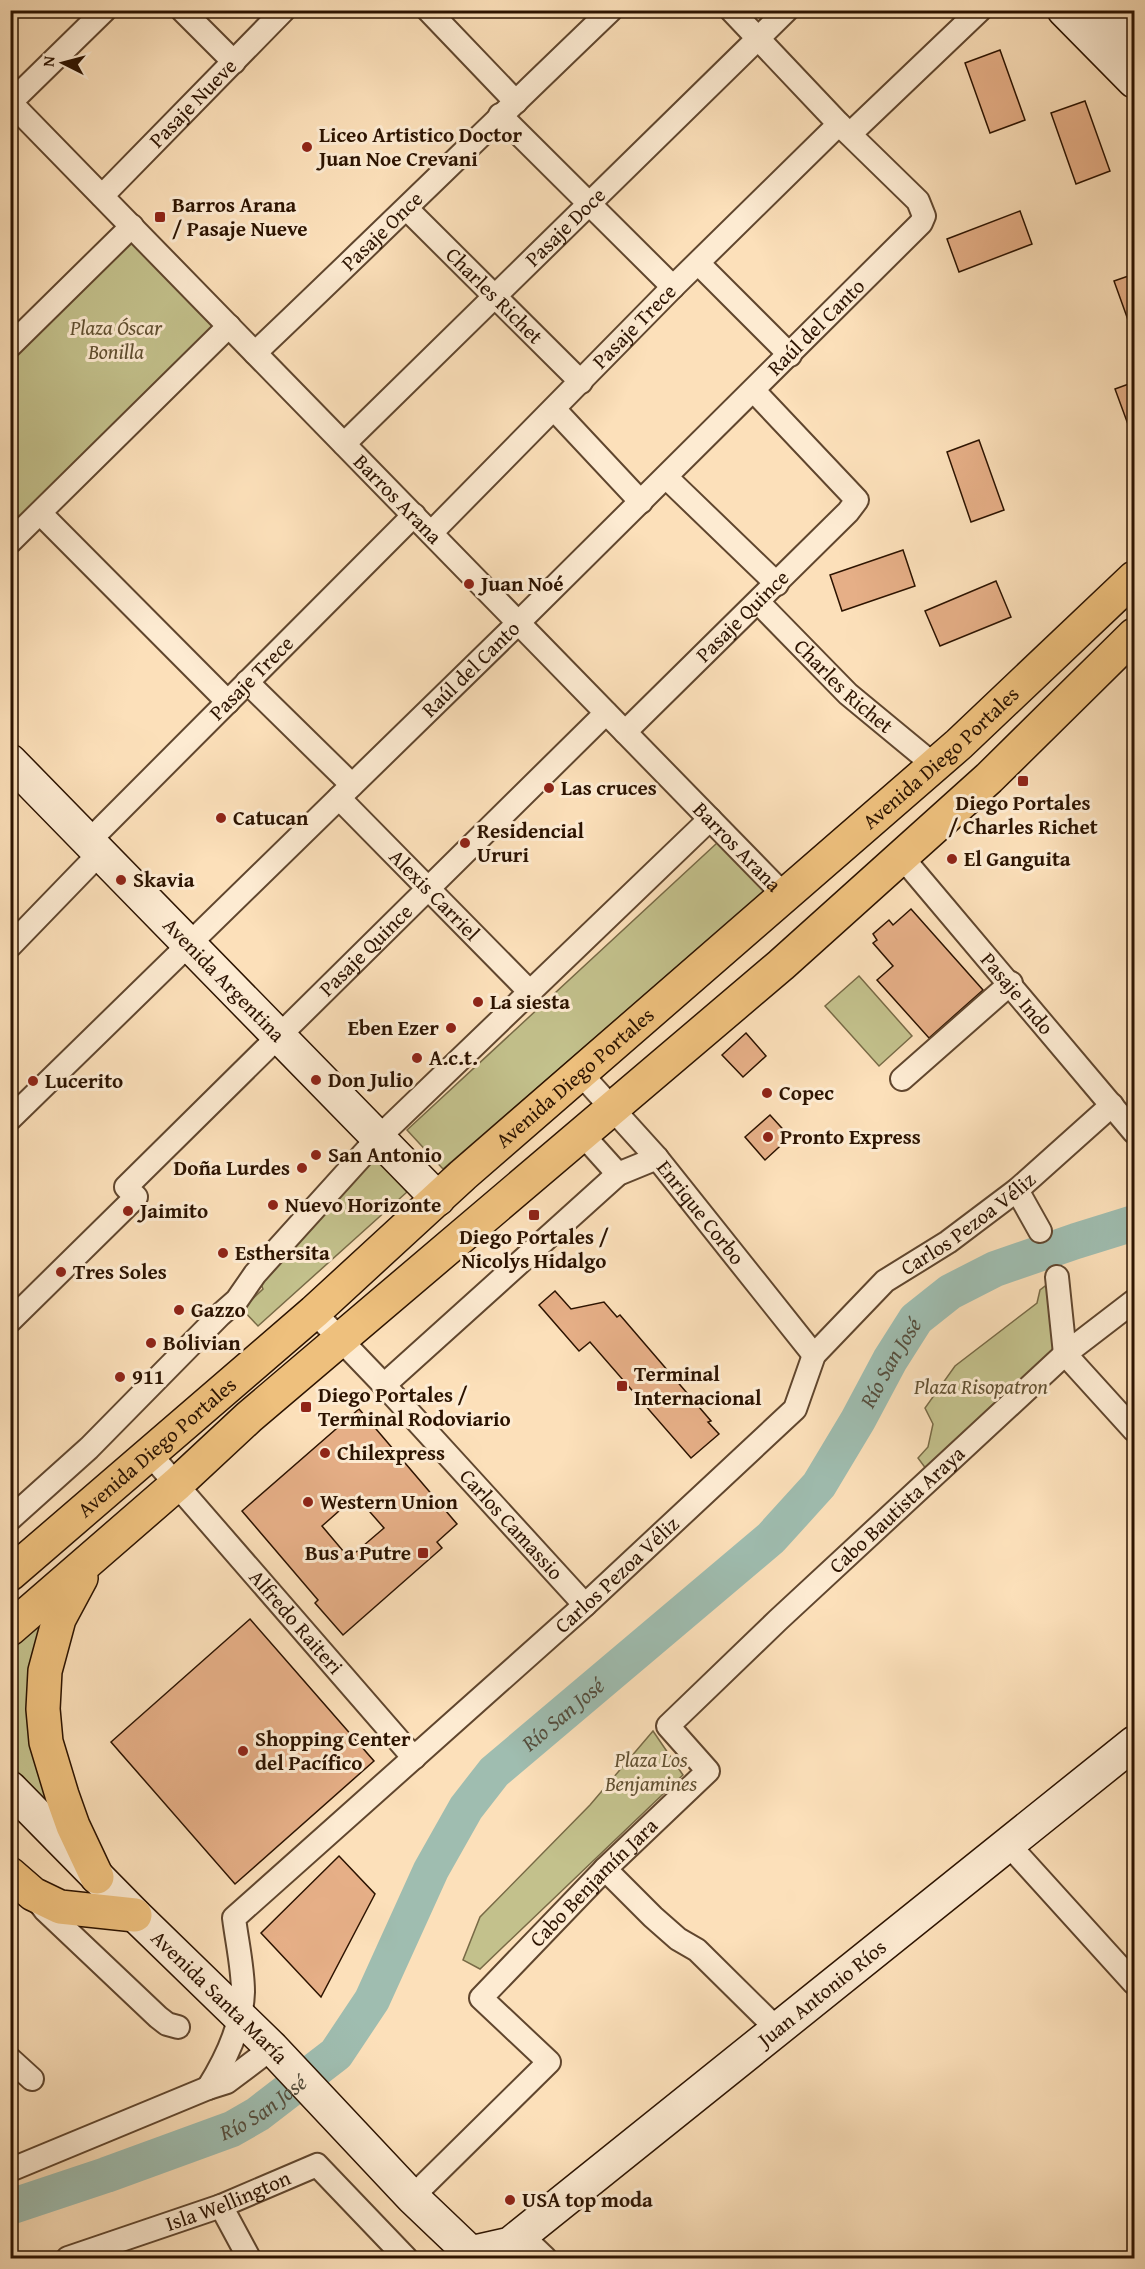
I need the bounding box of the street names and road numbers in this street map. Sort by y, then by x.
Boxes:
street label: Pasaje Nueve [141,51,244,154]
street label: Pasaje Doce [518,180,613,274]
street label: Pasaje Once [334,184,430,278]
street label: Charles Richet [439,240,551,351]
street label: Raúl del Canto [760,271,872,382]
street label: Pasaje Trece [585,276,683,376]
street label: Barros Arana [347,447,449,551]
street label: Pasaje Quince [688,562,796,669]
street label: Raúl del Canto [414,613,527,724]
street label: Pasaje Trece [202,628,301,727]
street label: Charles Richet [787,631,901,741]
street label: Avenida Diego Portales [855,679,1026,836]
street label: Barros Arana [686,794,789,899]
street label: Alexis Carriel [382,842,487,948]
street label: Pasaje Quince [312,896,419,1003]
street label: Avenida Argentina [156,910,293,1049]
street label: Pasaje Indo [973,945,1062,1041]
street label: Avenida Diego Portales [488,1000,661,1155]
street label: Enrique Corbo [649,1153,752,1271]
street label: Carlos Pezoa Véliz [894,1165,1042,1283]
street label: Avenida Diego Portales [70,1369,243,1524]
street label: Cabo Bautista Araya [822,1438,972,1580]
street label: Carlos Camassio [453,1461,571,1587]
street label: Carlos Pezoa Véliz [547,1509,686,1640]
street label: Alfredo Raiteri [242,1563,351,1681]
street label: Cabo Benjamín Jara [522,1811,665,1954]
street label: Avenida Santa María [144,1923,295,2071]
street label: Juan Antonio Ríos [749,1932,893,2056]
street label: Isla Wellington [161,2162,296,2239]

